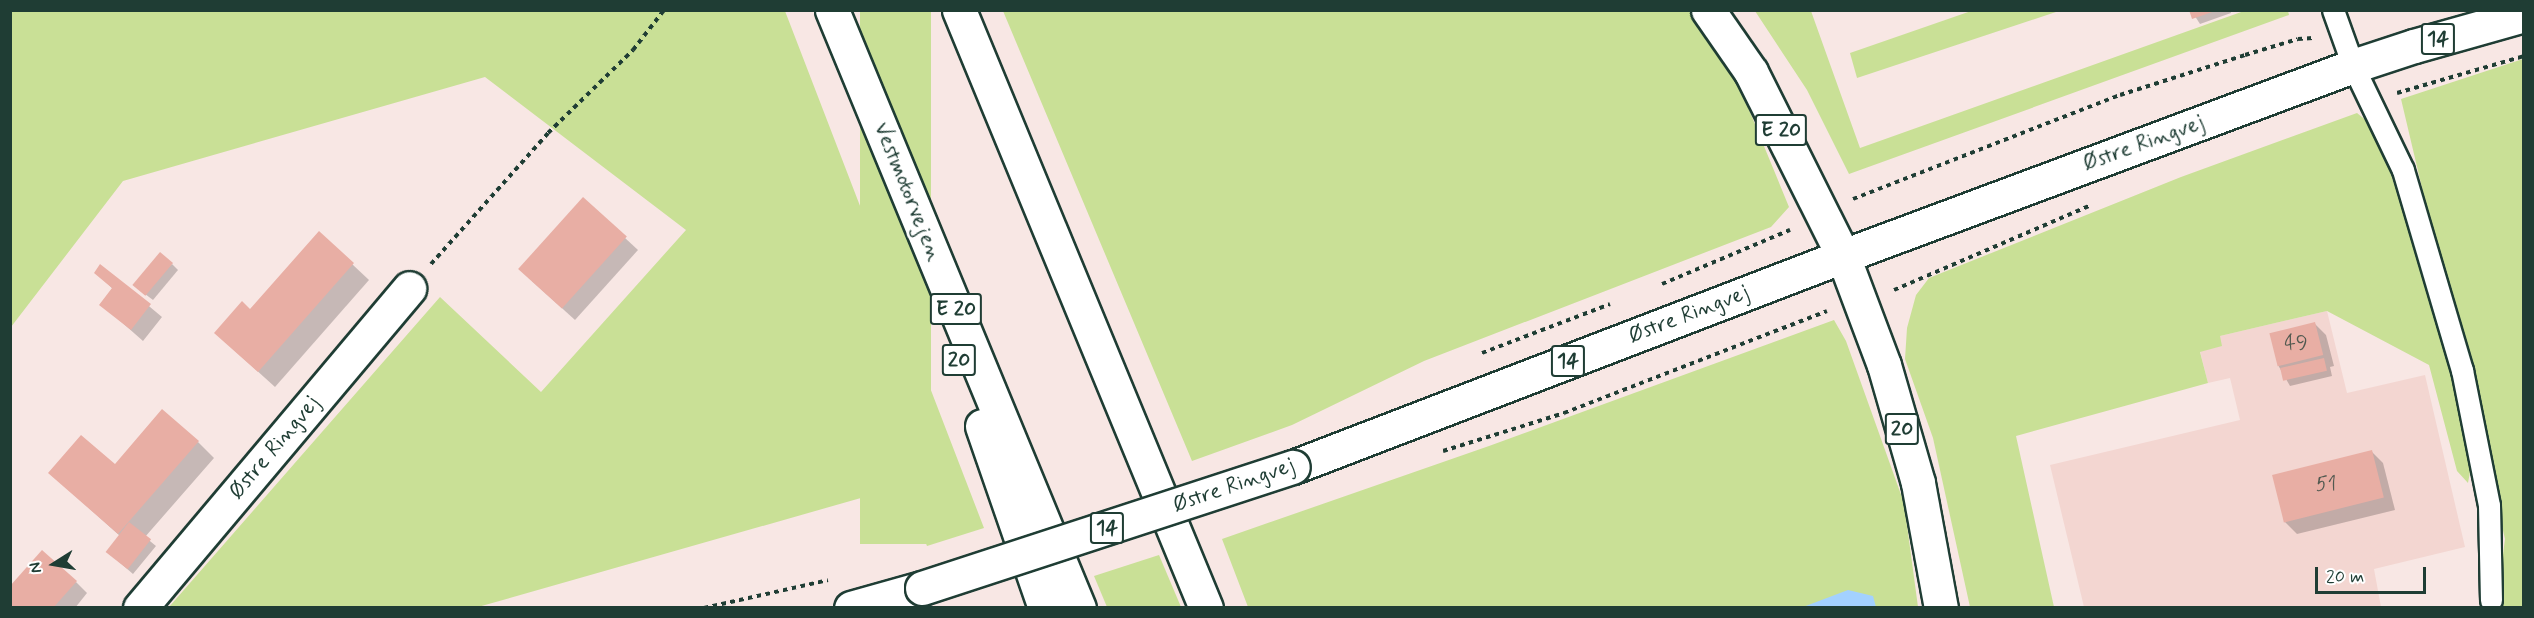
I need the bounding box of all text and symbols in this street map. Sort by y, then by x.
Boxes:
road number: 14 [2420,21,2456,57]
street label: Østre Ringvej [2081,110,2207,178]
road number: E 20 [1754,112,1808,148]
street label: Vestmotorvejen [867,119,947,265]
street label: Østre Ringvej [1626,280,1752,350]
road number: E 20 [929,291,983,327]
house number: 49 [2284,331,2308,355]
road number: 20 [941,342,977,378]
road number: 14 [1550,343,1586,379]
street label: Østre Ringvej [225,392,325,504]
road number: 20 [1884,411,1920,447]
street label: Østre Ringvej [1171,453,1297,519]
house number: 51 [2316,472,2336,496]
road number: 14 [1089,510,1125,546]
north arrow [24,534,84,594]
scale bar [2318,555,2429,593]
text: N [25,560,47,575]
text: 20 m [2326,565,2364,589]

